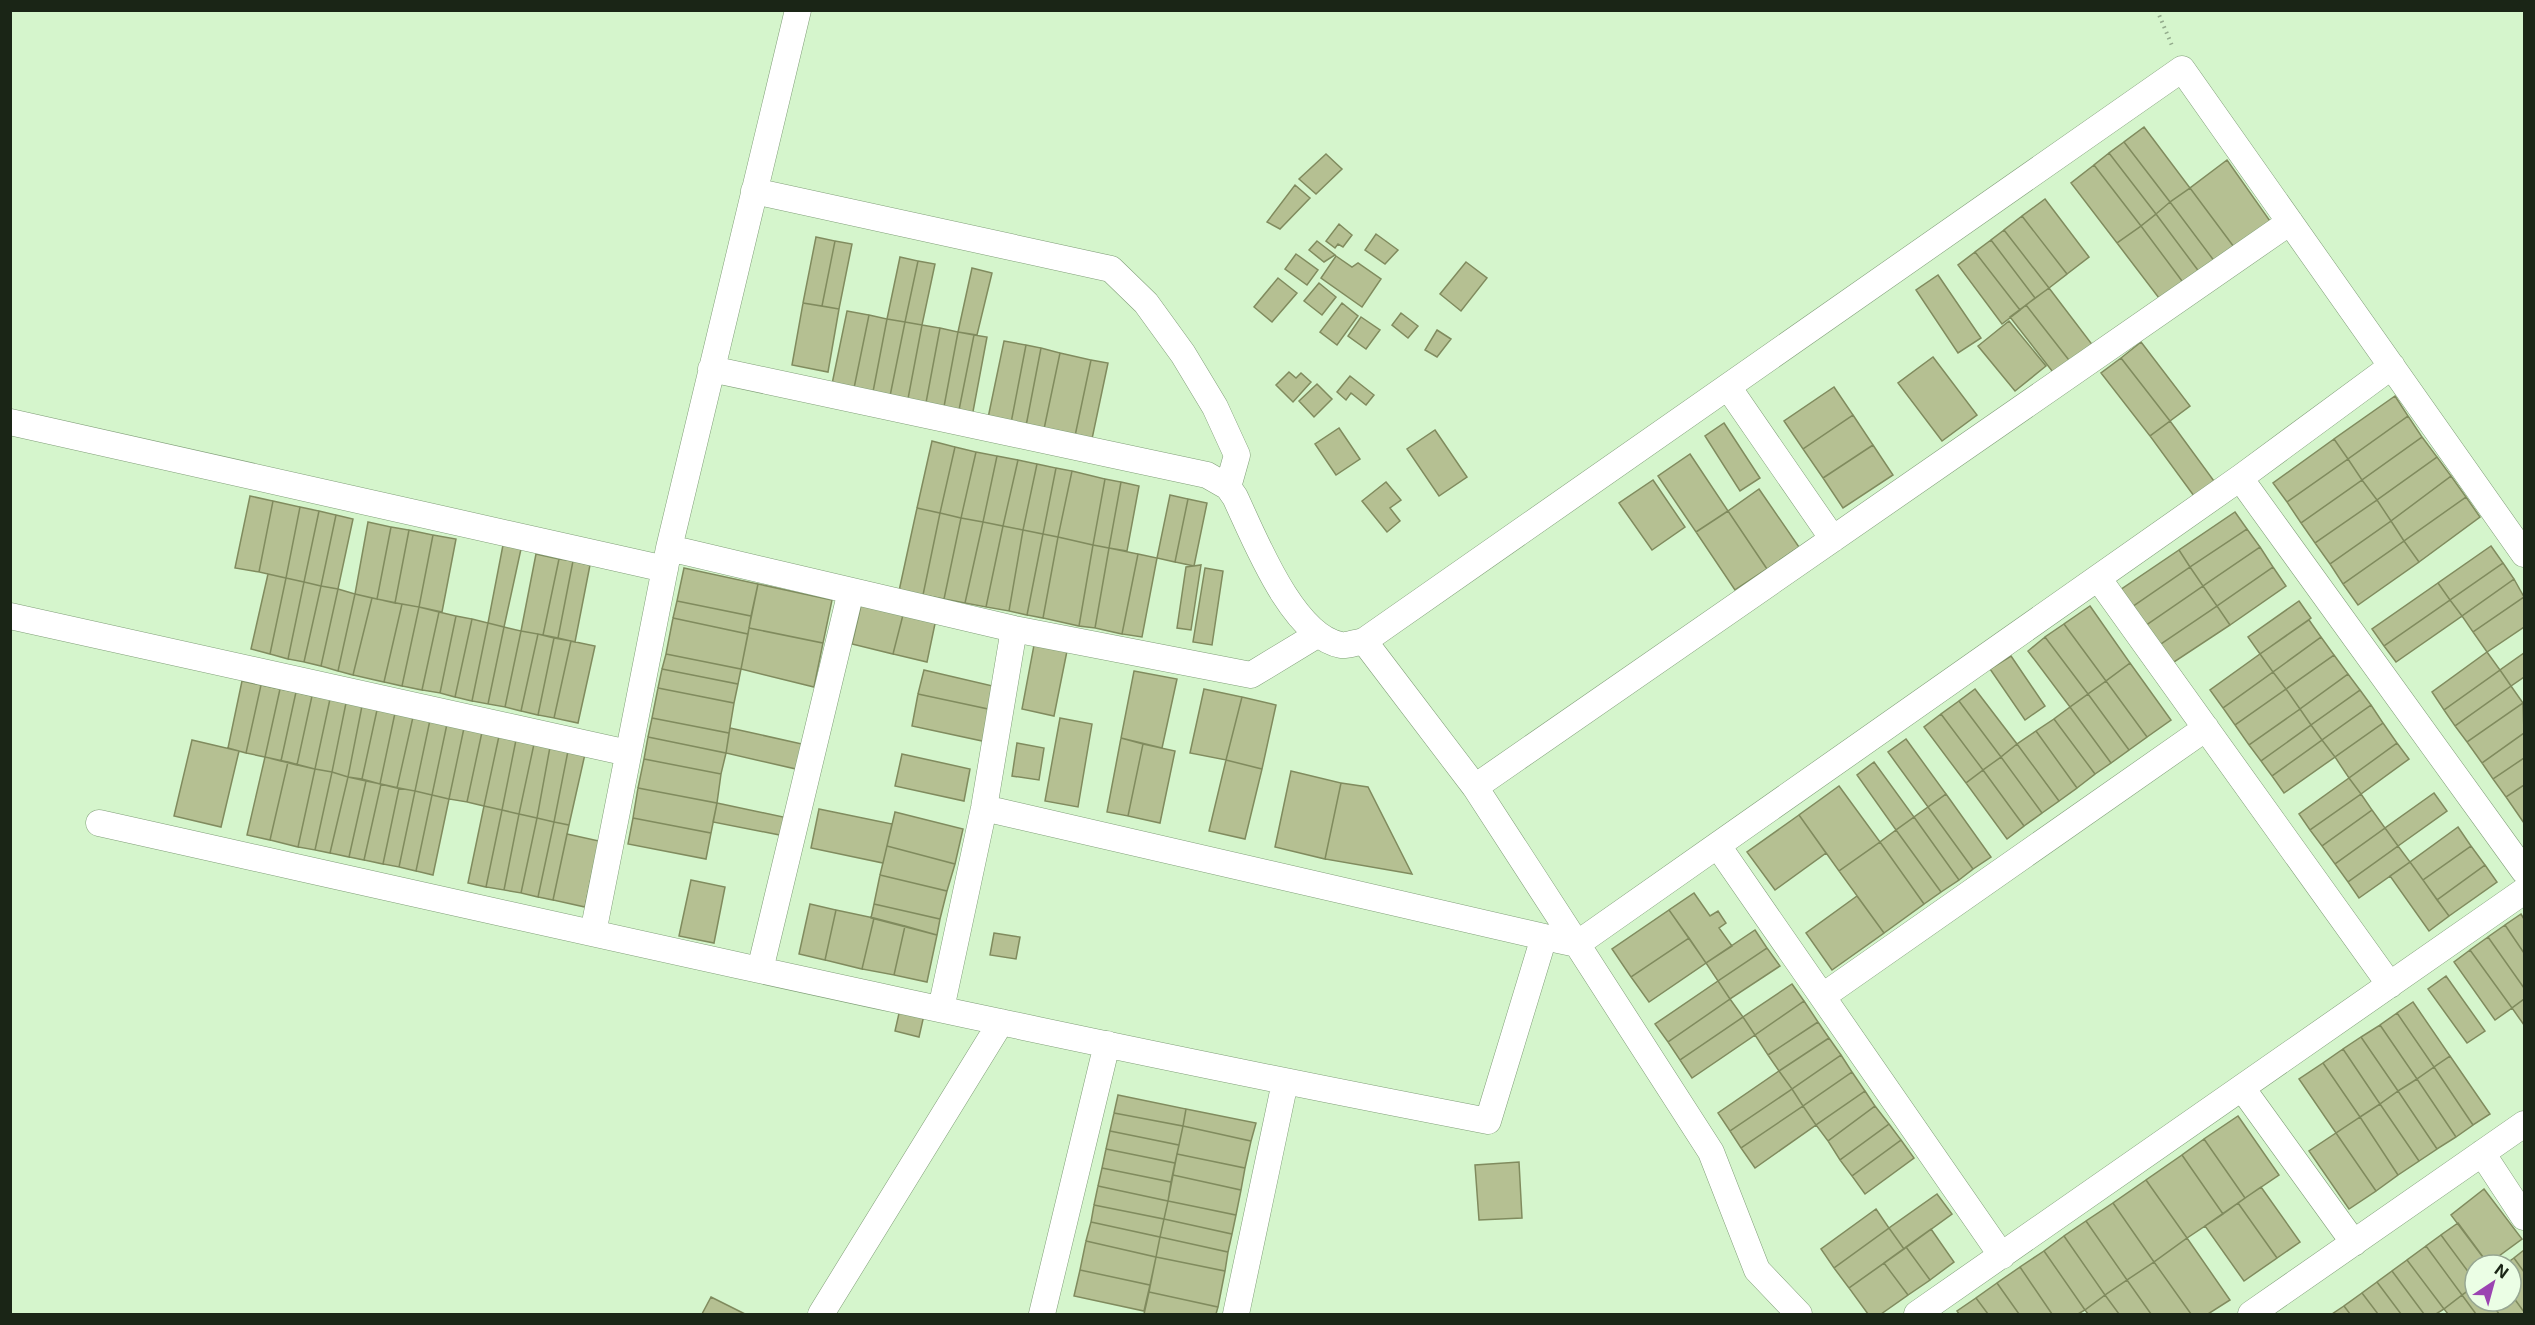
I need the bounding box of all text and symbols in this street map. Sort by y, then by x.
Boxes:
north arrow [2463,1253,2523,1313]
text: N [2491,1259,2513,1283]

